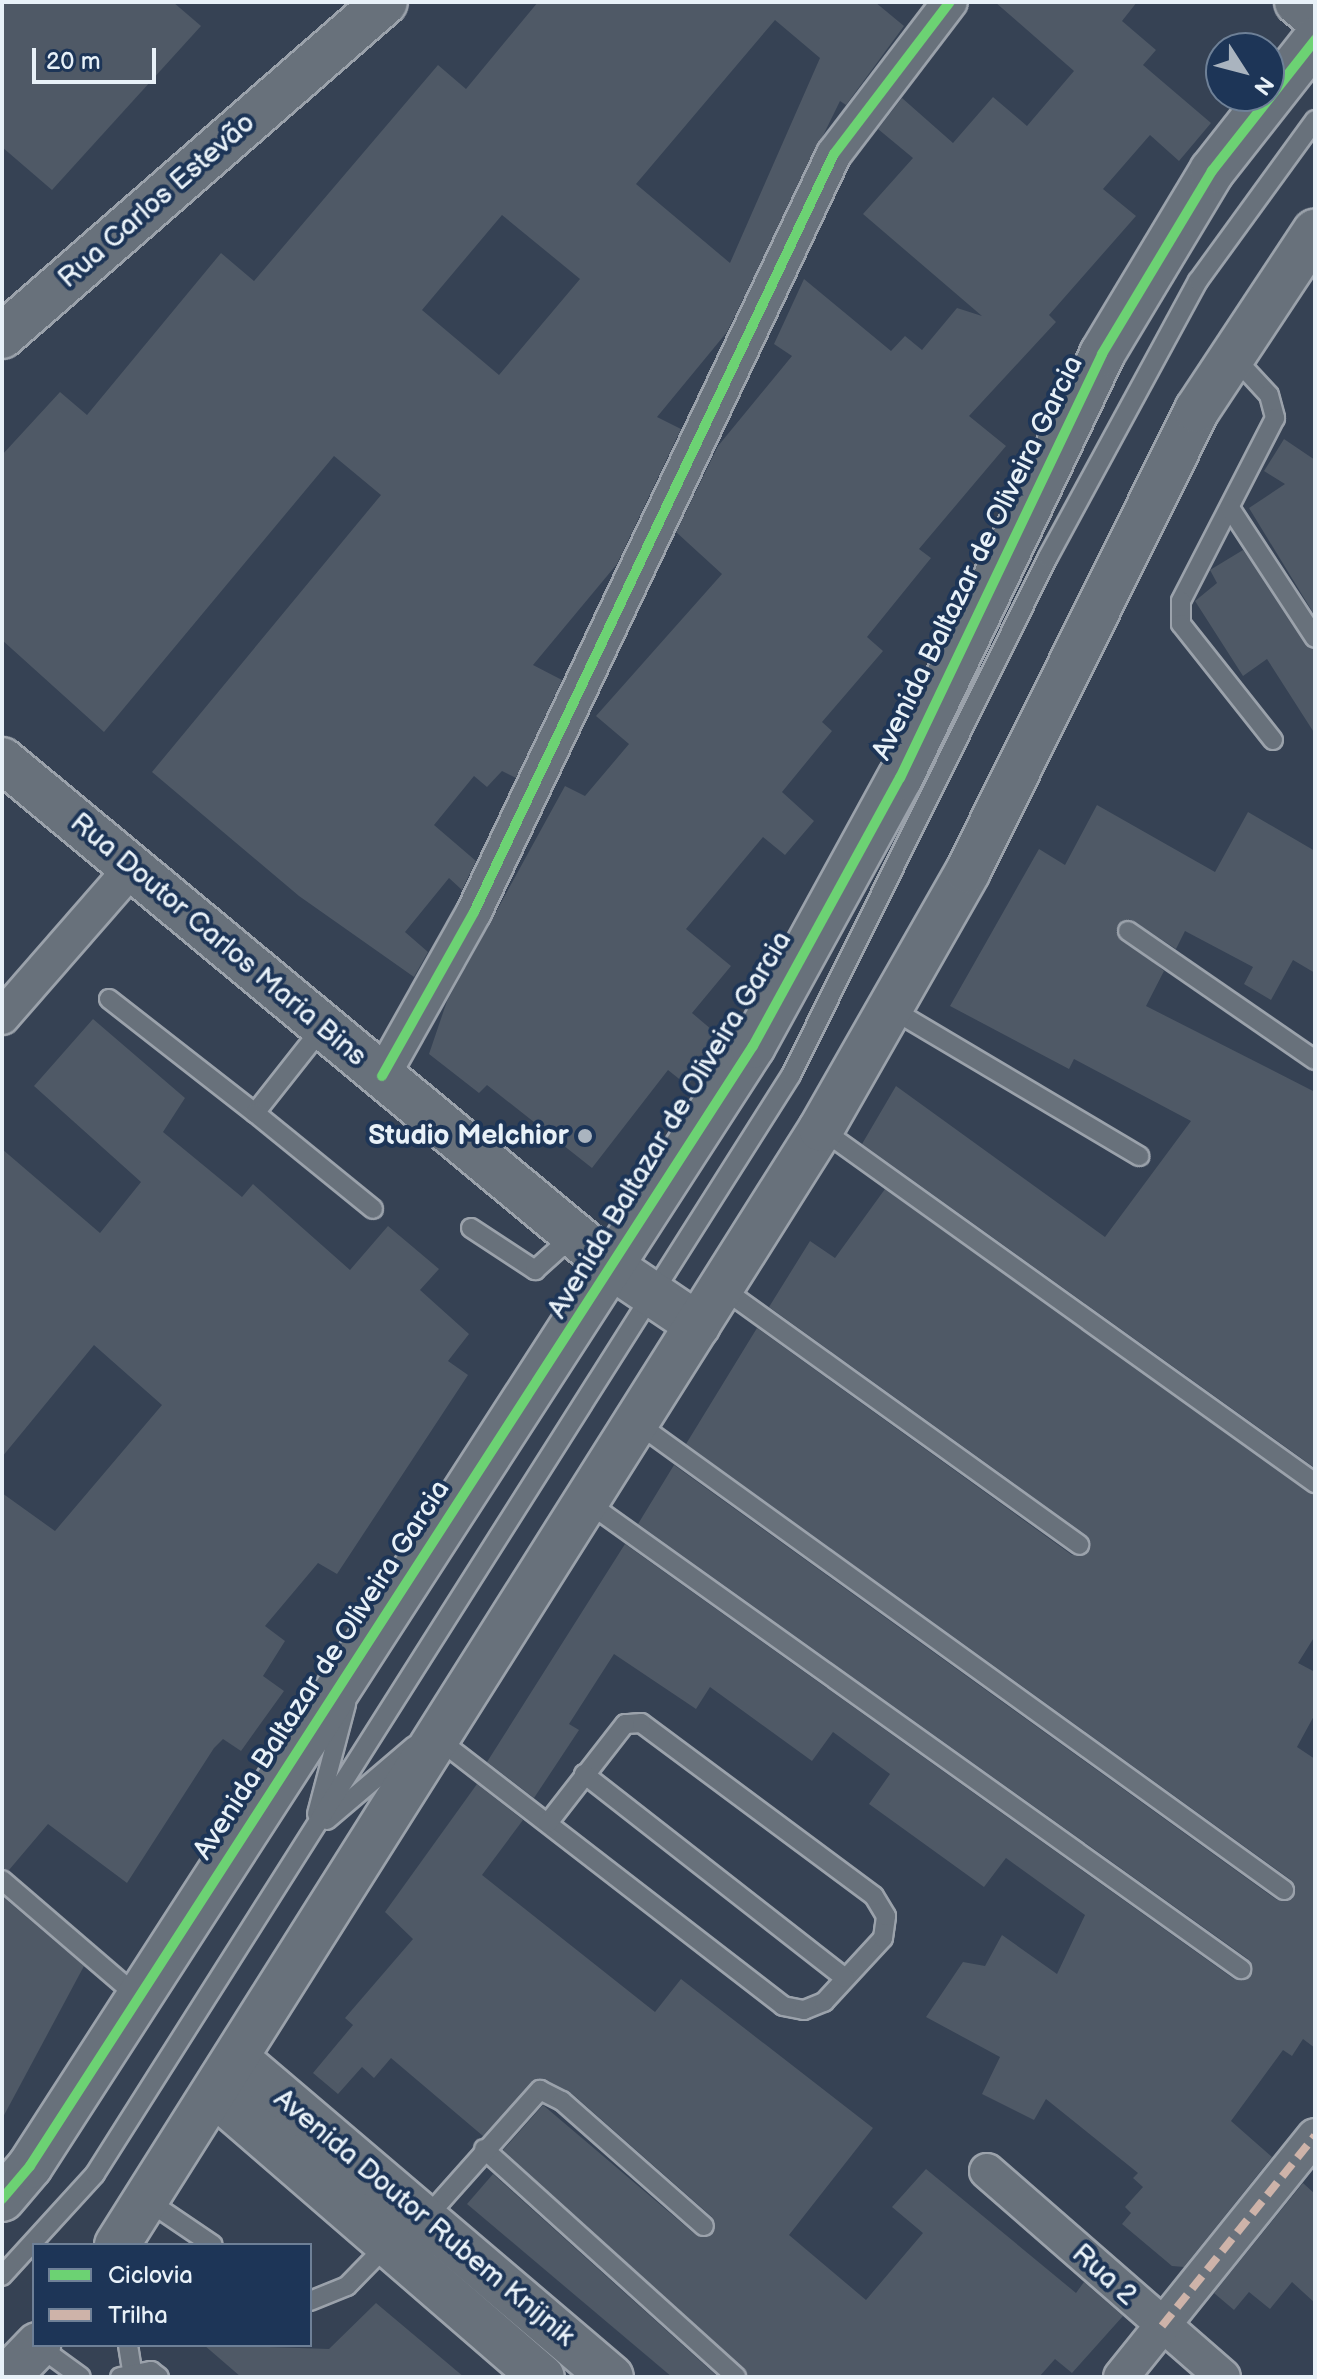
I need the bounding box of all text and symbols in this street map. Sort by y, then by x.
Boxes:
scale bar [36,32,160,82]
north arrow [1205,32,1285,112]
text: 20 m [46,47,101,76]
text: N [1247,71,1279,100]
street label: Rua Carlos Estevão [52,106,262,296]
street label: Avenida Baltazar de Oliveira Garcia [865,350,1091,766]
street label: Rua Doutor Carlos Maria Bins [63,806,373,1074]
street label: Avenida Baltazar de Oliveira Garcia [541,925,799,1325]
place label: Studio Melchior [368,1119,569,1153]
marker: Studio Melchior [576,1127,594,1145]
street label: Avenida Baltazar de Oliveira Garcia [187,1474,457,1866]
street label: Avenida Doutor Rubem Knijnik [267,2082,581,2354]
street label: Rua 2 [1065,2237,1143,2313]
legend [32,2243,312,2347]
text: Ciclovia [108,2261,193,2290]
text: Trilha [108,2301,168,2330]

